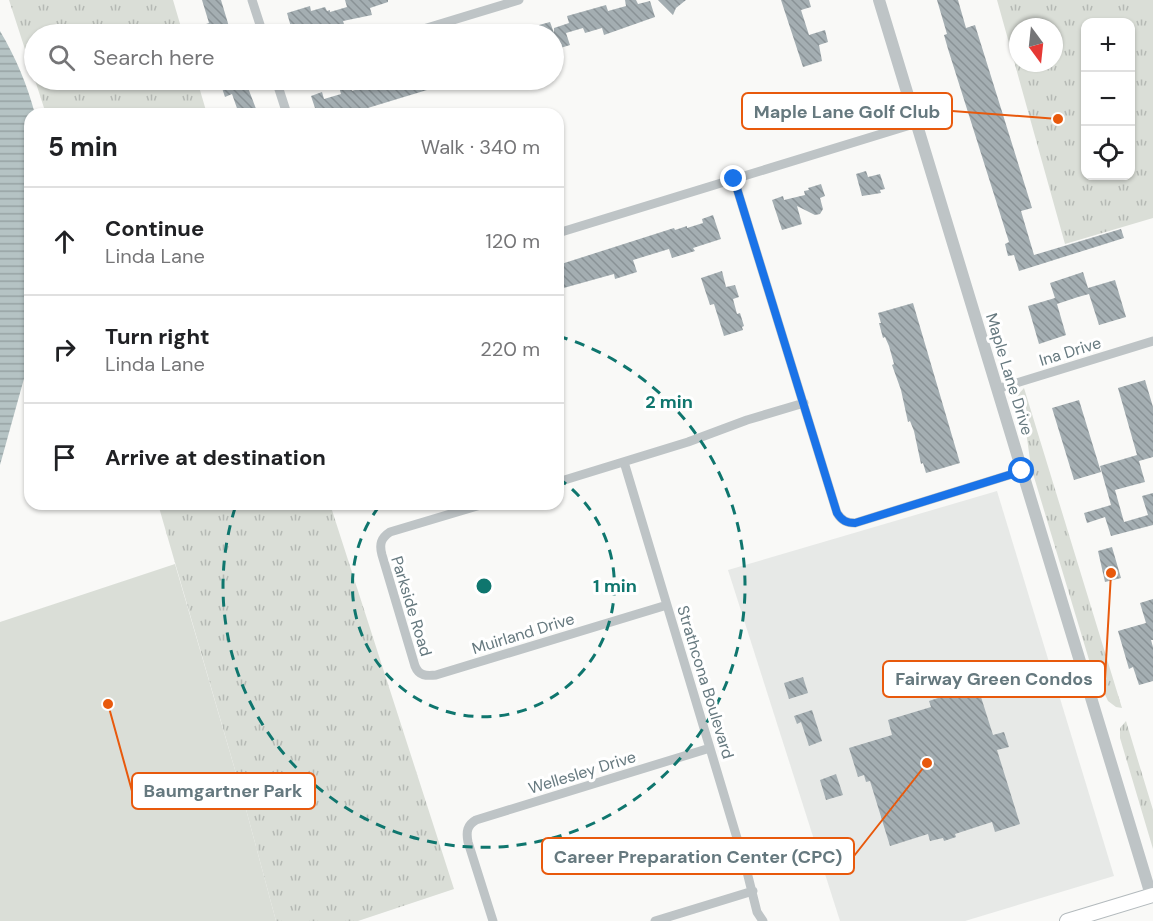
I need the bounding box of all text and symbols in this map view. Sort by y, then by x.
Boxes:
north arrow [1009,18,1063,72]
map controls [1081,18,1135,180]
button: + [1081,18,1135,72]
search box [24,24,564,90]
icon: search [45,41,78,74]
text: Search here [93,43,214,72]
button: − [1081,72,1135,126]
callout: Maple Lane Golf Club [742,93,952,129]
text: Maple Lane Golf Club [754,100,940,124]
button: locate [1081,126,1135,180]
text: 5 min [48,130,118,164]
text: Walk · 340 m [421,134,540,160]
route end [720,165,746,191]
text: Continue [105,214,204,243]
icon: ahead [48,225,81,258]
text: 120 m [486,228,540,254]
text: Linda Lane [105,243,205,269]
street label: Maple Lane Drive [981,311,1038,438]
text: Turn right [105,322,210,351]
street label: Ina Drive [1037,332,1104,371]
icon: right [48,333,81,366]
text: 220 m [480,336,540,362]
text: Linda Lane [105,351,205,377]
text: 2 min [645,390,693,414]
icon: arrive [48,441,81,474]
text: Arrive at destination [105,443,326,472]
route start [1008,457,1034,483]
street label: Parkside Road [386,554,437,659]
text: 1 min [593,574,637,598]
centre of rings [474,576,494,596]
street label: Strathcona Boulevard [672,603,739,761]
street label: Muirland Drive [469,608,577,659]
callout: Fairway Green Condos [883,661,1105,697]
text: Fairway Green Condos [895,667,1093,691]
street label: Wellesley Drive [526,746,638,799]
callout: Baumgartner Park [132,773,315,809]
text: Baumgartner Park [144,779,303,803]
callout: Career Preparation Center (CPC) [542,838,854,874]
text: Career Preparation Center (CPC) [554,845,842,869]

